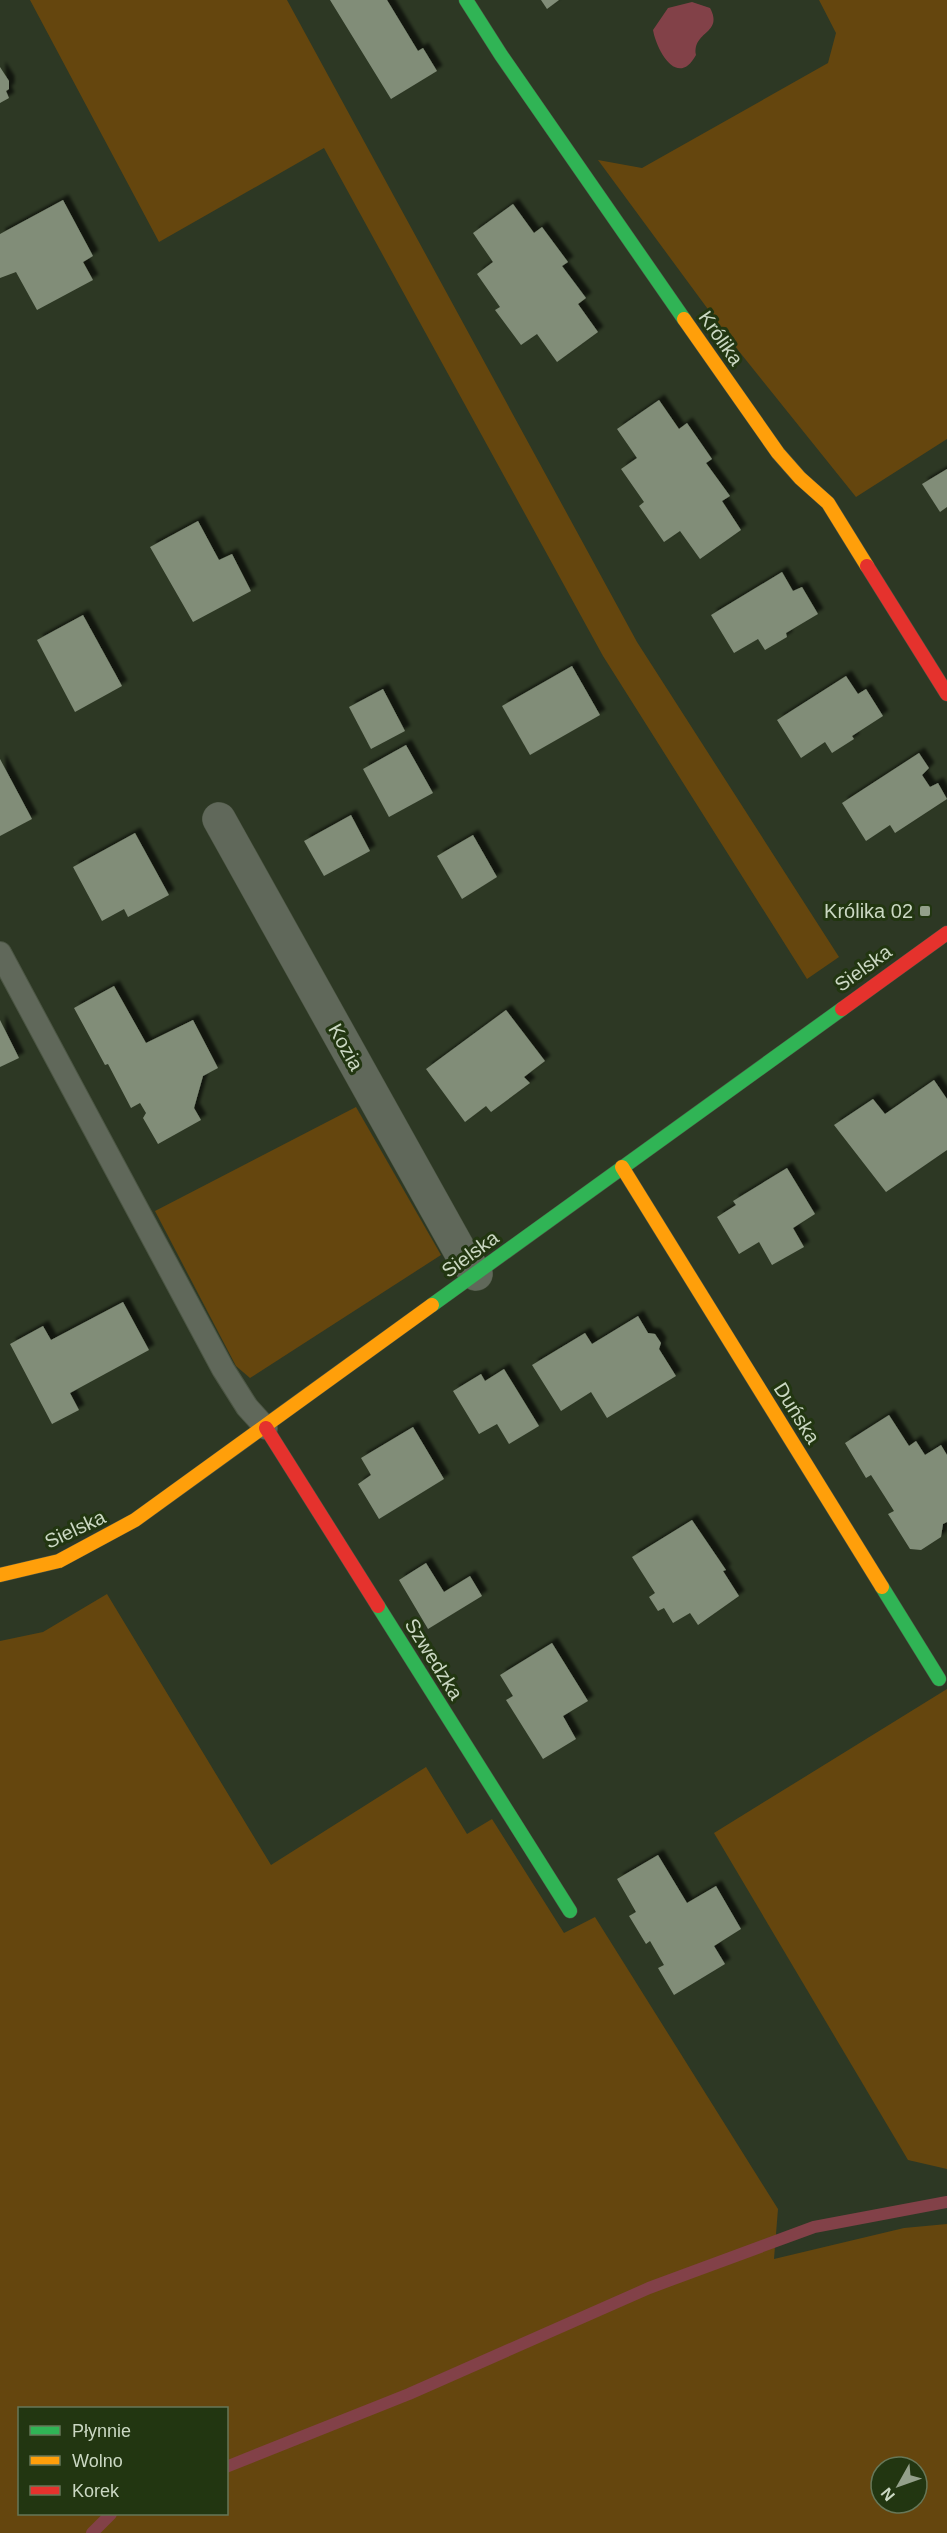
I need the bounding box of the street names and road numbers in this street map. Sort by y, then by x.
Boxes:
street label: Królika [694,307,748,370]
street label: Sielska [830,940,896,996]
street label: Kozia [324,1020,368,1075]
street label: Sielska [437,1226,503,1282]
street label: Duńska [770,1378,825,1448]
street label: Sielska [41,1505,110,1553]
street label: Szwedzka [401,1615,468,1704]

